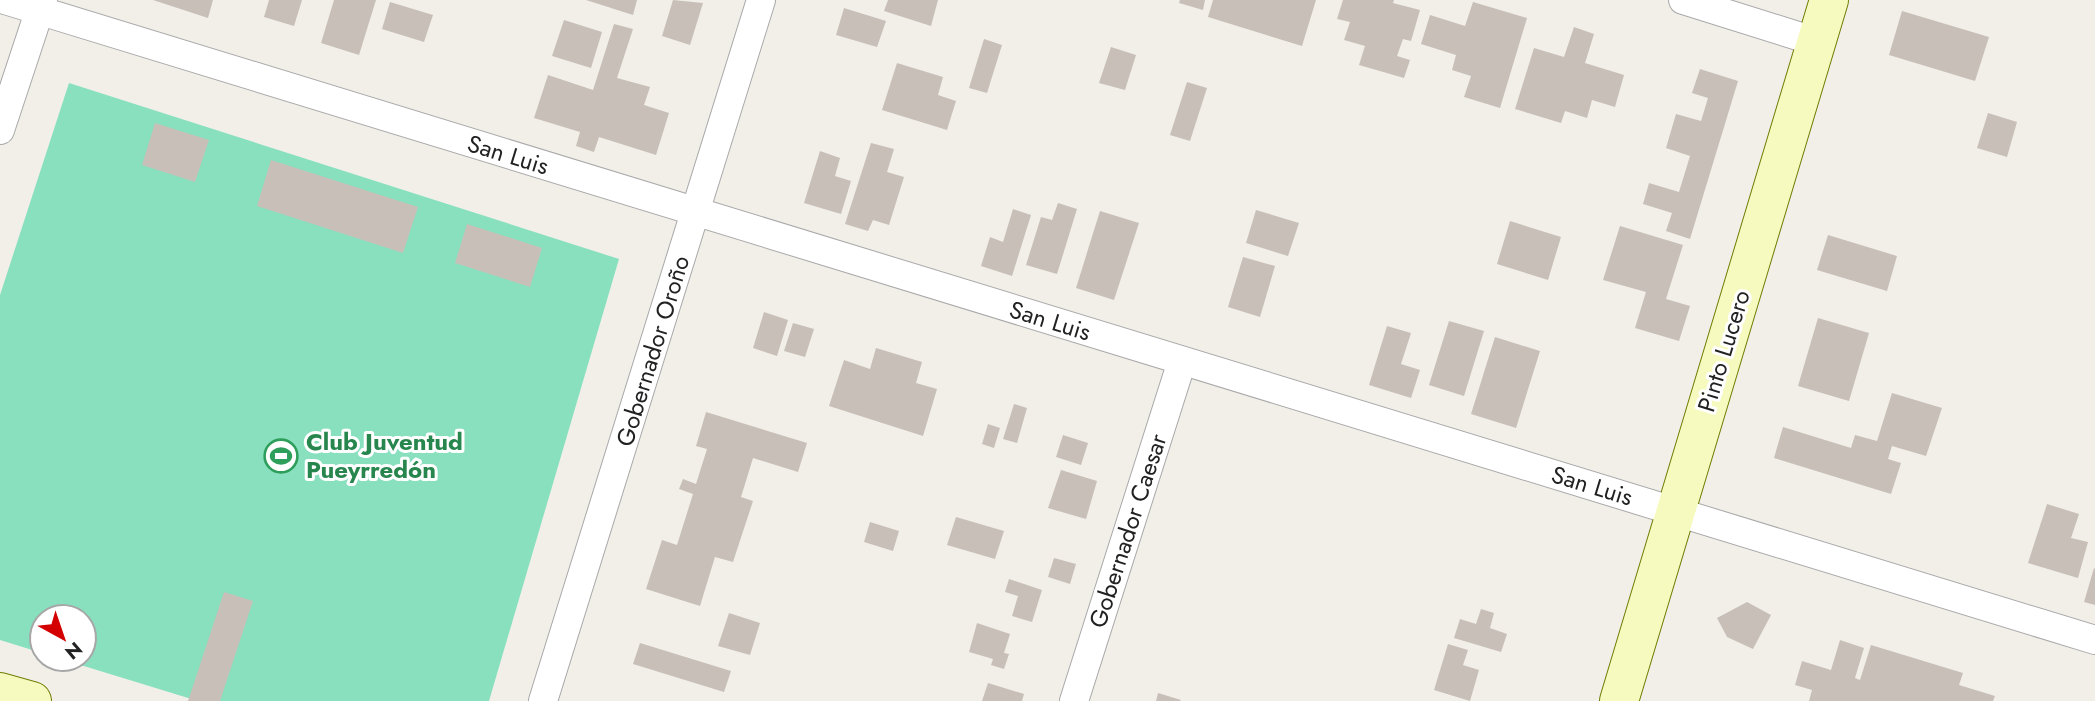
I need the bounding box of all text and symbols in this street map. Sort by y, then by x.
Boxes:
street label: San Luis [463,126,553,183]
street label: Gobernador Oroño [607,251,698,451]
street label: Pinto Lucero [1688,286,1759,416]
street label: San Luis [1005,292,1095,349]
place label: Club Juventud Pueyrredón [306,424,463,487]
street label: Gobernador Caesar [1080,429,1176,632]
sports icon: Club Juventud Pueyrredón [262,437,300,475]
street label: San Luis [1547,457,1637,514]
north arrow [28,603,98,673]
text: N [59,635,88,666]

